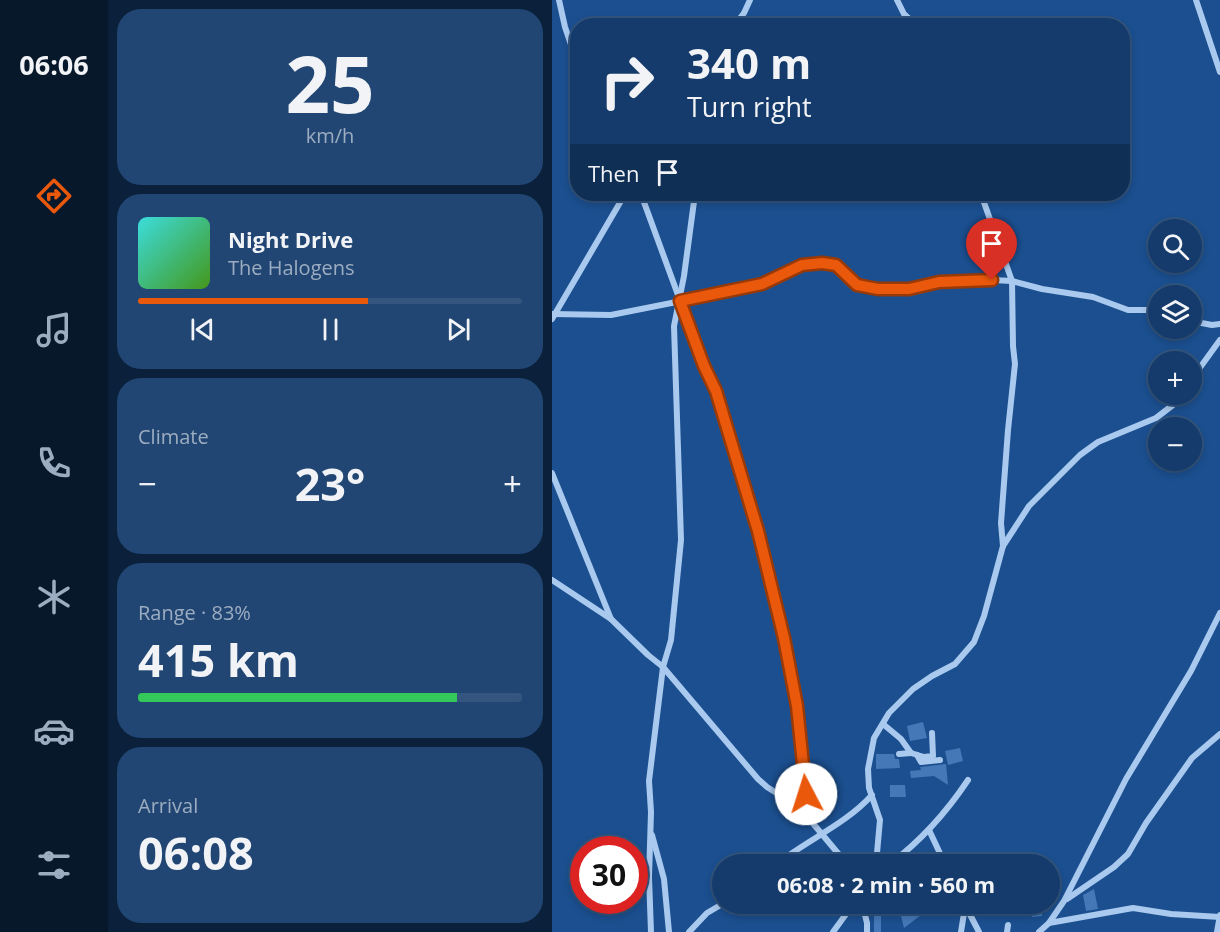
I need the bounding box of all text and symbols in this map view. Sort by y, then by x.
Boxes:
text: 25 [285,30,375,136]
text: 340 m [687,34,811,91]
icon: right [588,42,666,120]
text: 06:06 [19,46,89,83]
text: Turn right [687,88,812,125]
text: km/h [306,122,354,149]
icon: arrive [651,156,684,189]
text: Then [588,158,639,188]
icon: directions [33,175,75,217]
pin [966,218,1017,280]
map controls [1148,219,1202,471]
button: search [1148,219,1202,273]
text: Night Drive [228,224,353,254]
icon: arrive [975,227,1008,260]
text: The Halogens [228,254,355,281]
button: layers [1148,285,1202,339]
icon: music [33,309,75,351]
icon: previous [186,313,219,346]
icon: pause [314,313,347,346]
icon: next [442,313,475,346]
button: + [1148,351,1202,405]
button: − [1148,417,1202,471]
text: Climate [138,423,209,450]
icon: phone [33,442,75,484]
text: 23° [295,453,365,514]
text: − [138,461,157,506]
text: + [503,461,522,506]
icon: climate [33,576,75,618]
text: Range · 83% [138,599,251,626]
text: 415 km [138,629,299,690]
icon: car [33,710,75,752]
position arrow [774,762,838,826]
text: Arrival [138,792,198,819]
text: 06:08 [138,822,254,883]
speed limit sign: 30 [570,836,648,914]
icon: filters [33,844,75,886]
text: 06:08 · 2 min · 560 m [777,869,995,899]

